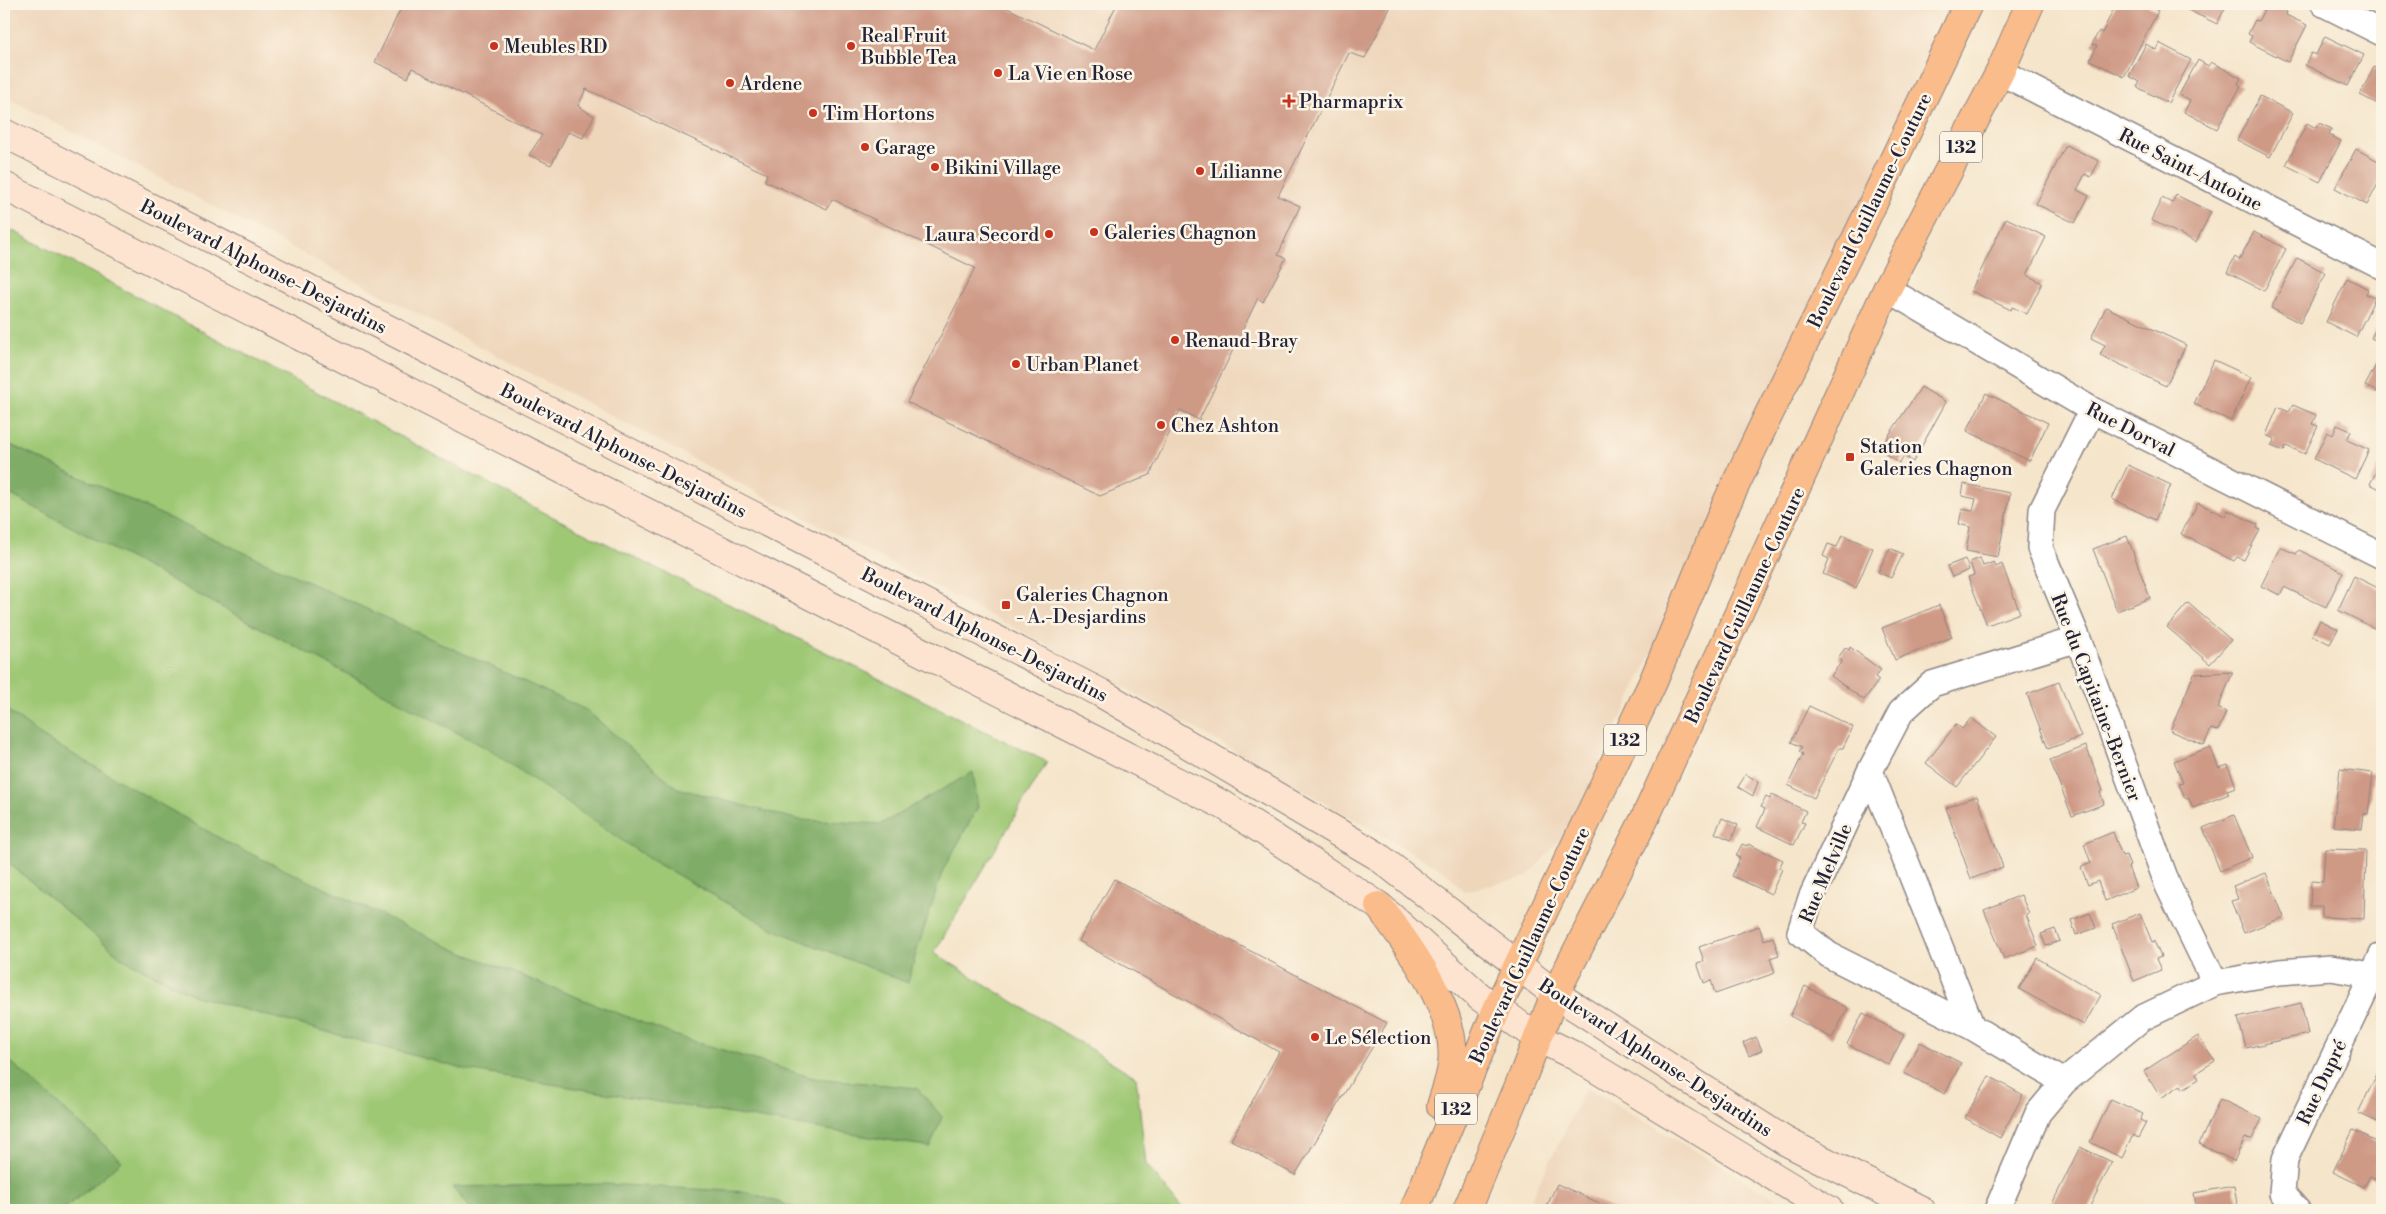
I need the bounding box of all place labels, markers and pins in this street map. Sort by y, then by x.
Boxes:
place label: Real Fruit Bubble Tea [860,24,957,70]
place label: Meubles RD [504,35,607,59]
marker: Meubles RD [488,40,500,52]
marker: Real Fruit Bubble Tea [845,40,857,52]
place label: La Vie en Rose [1008,62,1133,86]
marker: La Vie en Rose [992,67,1004,79]
place label: Ardene [739,72,802,96]
marker: Ardene [724,77,736,89]
place label: Pharmaprix [1299,90,1404,114]
marker: Pharmaprix [1283,95,1295,107]
place label: Tim Hortons [823,102,935,126]
marker: Tim Hortons [807,107,819,119]
place label: Garage [875,136,936,160]
marker: Garage [859,141,871,153]
place label: Bikini Village [944,156,1061,180]
place label: Lilianne [1210,160,1283,184]
marker: Bikini Village [929,161,941,173]
marker: Lilianne [1194,165,1206,177]
place label: Galeries Chagnon [1104,221,1257,245]
place label: Laura Secord [925,223,1039,247]
marker: Galeries Chagnon [1088,226,1100,238]
marker: Laura Secord [1043,228,1055,240]
place label: Renaud-Bray [1185,329,1299,353]
marker: Renaud-Bray [1169,334,1181,346]
place label: Urban Planet [1026,353,1140,377]
marker: Urban Planet [1010,358,1022,370]
place label: Chez Ashton [1171,414,1279,438]
marker: Chez Ashton [1155,419,1167,431]
place label: Station Galeries Chagnon [1860,435,2013,481]
marker: Station Galeries Chagnon [1844,451,1856,463]
place label: Galeries Chagnon - A.-Desjardins [1016,583,1169,629]
marker: Galeries Chagnon - A.-Desjardins [1000,599,1012,611]
place label: Le Sélection [1325,1026,1431,1050]
marker: Le Sélection [1309,1031,1321,1043]

